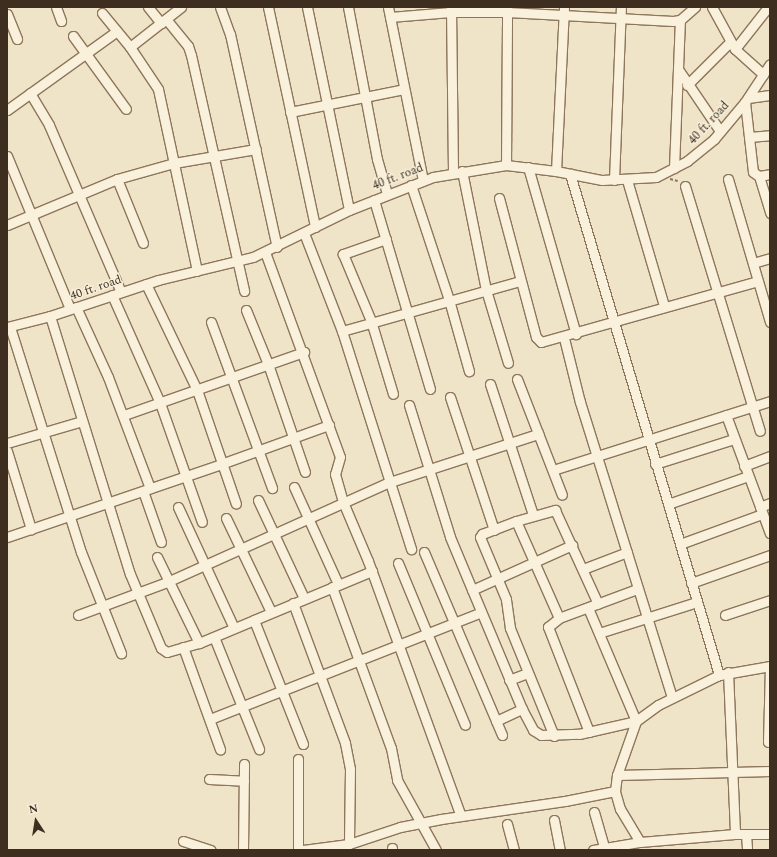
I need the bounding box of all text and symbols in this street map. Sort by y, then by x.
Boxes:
street label: 40 ft. road [686,99,732,147]
street label: 40 ft. road [371,161,425,193]
street label: 40 ft. road [68,273,124,303]
text: N [27,800,40,818]
north arrow [16,801,56,841]

